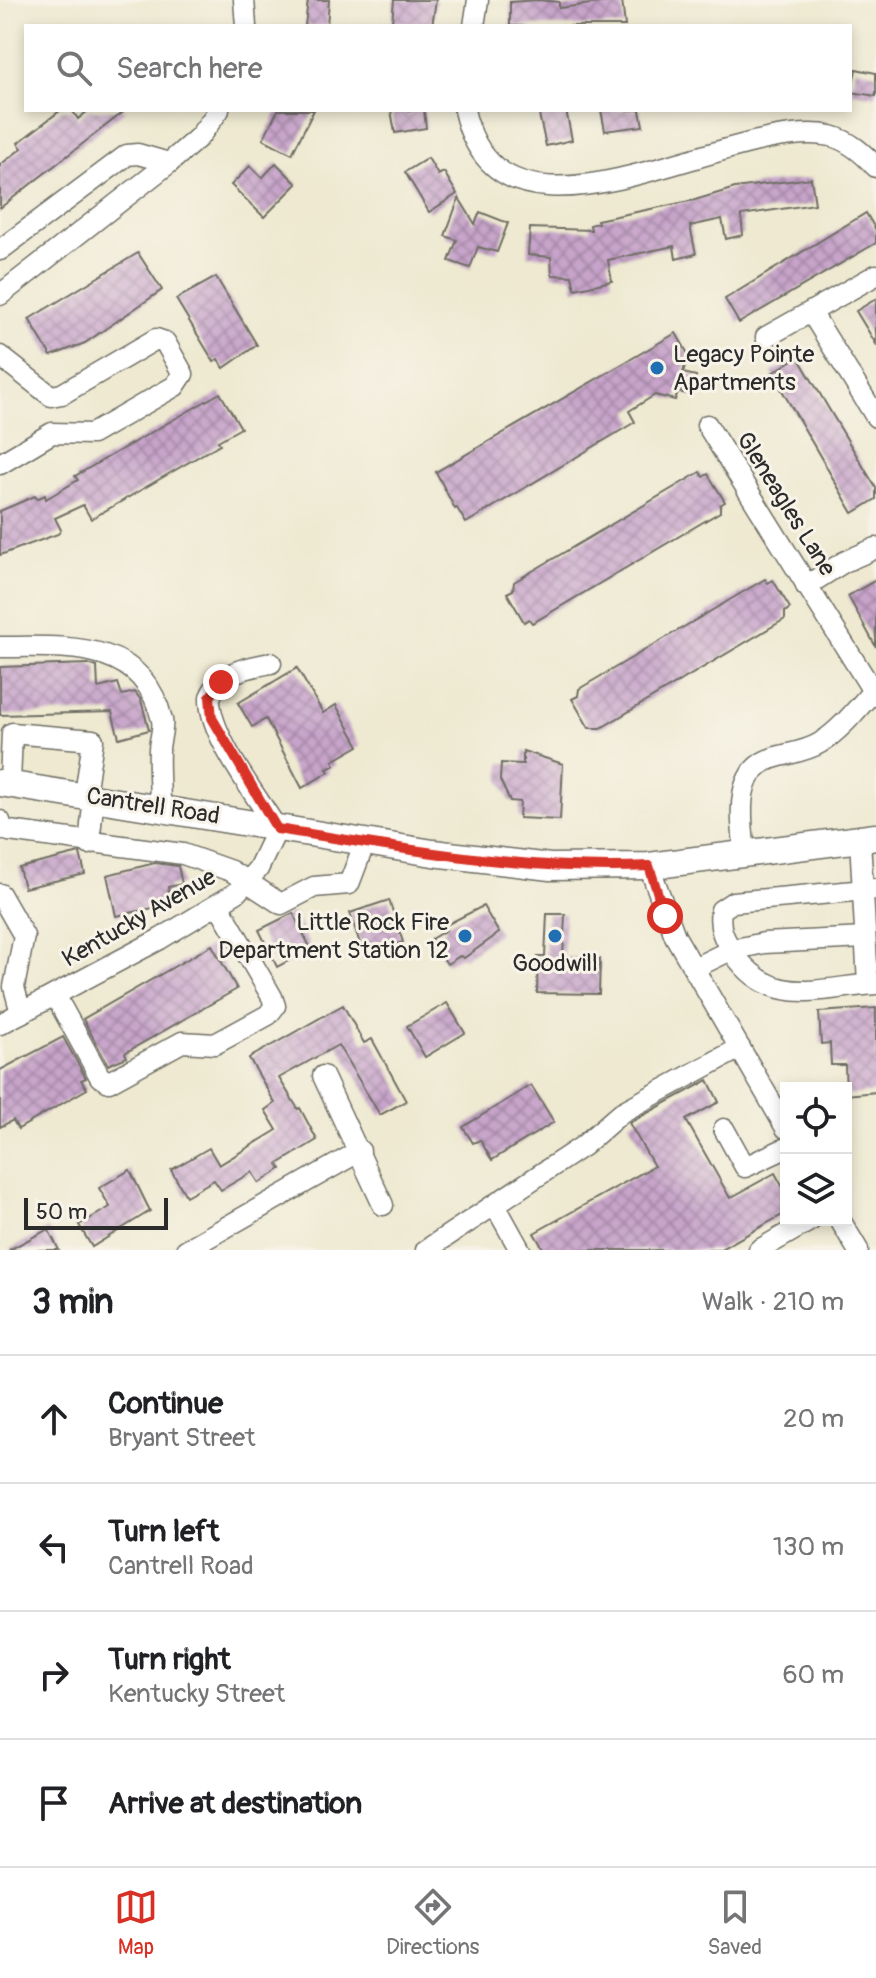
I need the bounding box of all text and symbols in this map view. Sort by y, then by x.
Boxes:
search box [24,24,852,112]
icon: search [52,46,96,90]
text: Search here [116,50,263,87]
place label: Legacy Pointe Apartments [673,340,814,397]
marker: Legacy Pointe Apartments [648,359,666,377]
street label: Gleneagles Lane [730,427,842,581]
route end [203,664,239,700]
street label: Cantrell Road [84,781,222,831]
street label: Kentucky Avenue [57,862,221,974]
route start [647,898,683,934]
place label: Little Rock Fire Department Station 12 [218,908,449,965]
marker: Little Rock Fire Department Station 12 [456,927,474,945]
marker: Goodwill [546,927,564,945]
place label: Goodwill [512,949,598,978]
map controls [780,1082,852,1226]
button: locate [780,1082,852,1154]
button: layers [780,1154,852,1226]
scale bar [24,1194,168,1230]
text: 50 m [36,1198,87,1226]
text: 3 min [32,1281,114,1324]
text: Walk · 210 m [702,1286,844,1318]
text: Continue [108,1385,223,1422]
icon: ahead [32,1397,76,1441]
text: 20 m [783,1403,844,1435]
text: Bryant Street [108,1422,256,1454]
text: Turn left [108,1513,219,1550]
icon: left [32,1525,76,1569]
text: 130 m [773,1531,844,1563]
text: Cantrell Road [108,1550,254,1582]
text: Turn right [108,1641,231,1678]
icon: right [32,1653,76,1697]
text: 60 m [782,1659,844,1691]
text: Kentucky Street [108,1678,285,1710]
icon: arrive [32,1781,76,1825]
text: Arrive at destination [108,1785,362,1822]
tab: Map [114,1885,158,1961]
tab: Directions [386,1885,479,1961]
tab: Saved [707,1885,762,1961]

